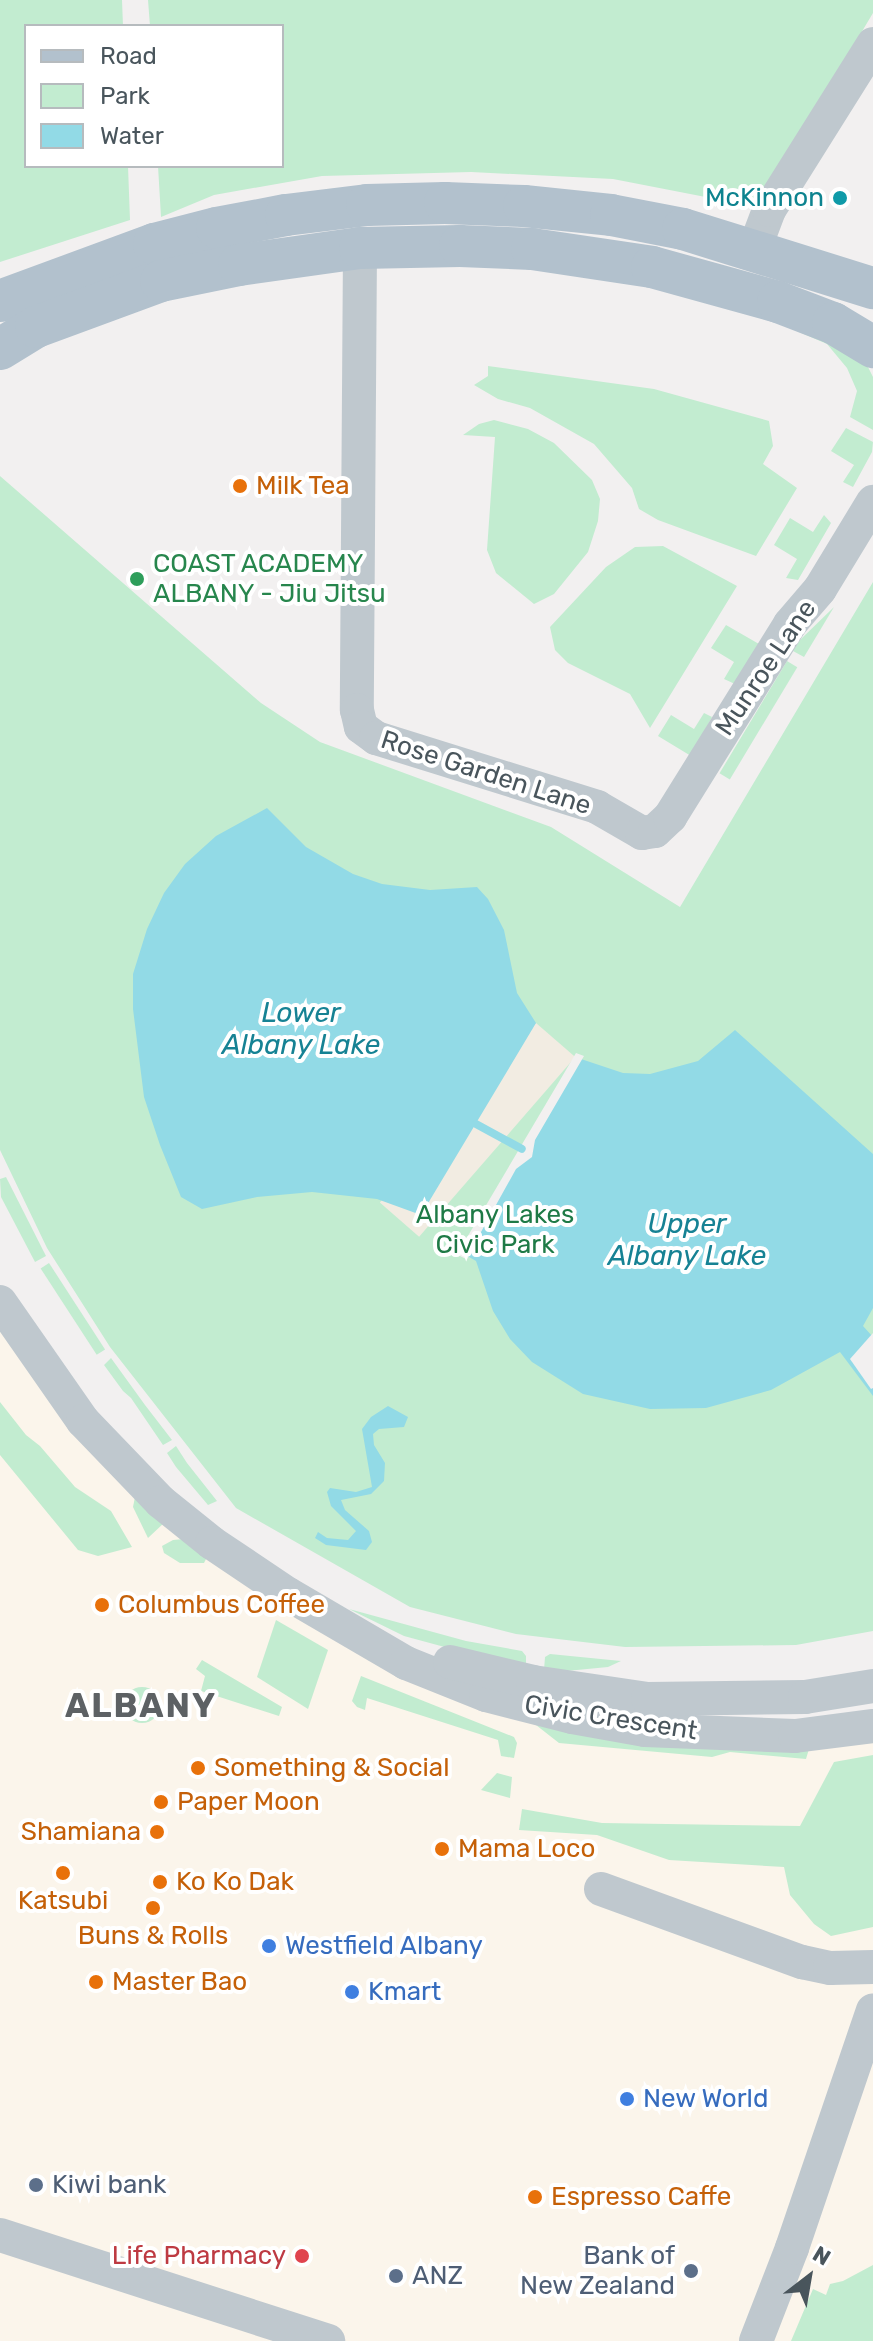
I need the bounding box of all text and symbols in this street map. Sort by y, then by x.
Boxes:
legend [24,24,284,168]
text: Road [100,42,157,70]
text: Park [100,82,150,110]
text: Water [100,122,164,150]
place label: McKinnon [705,182,824,214]
marker: McKinnon [831,189,849,207]
place label: Milk Tea [256,470,351,502]
marker: Milk Tea [231,477,249,495]
place label: COAST ACADEMY ALBANY - Jiu Jitsu [153,548,387,610]
marker: COAST ACADEMY ALBANY - Jiu Jitsu [128,570,146,588]
street label: Munroe Lane [709,594,823,742]
street label: Rose Garden Lane [377,724,595,822]
water label: Lower Albany Lake [222,996,380,1062]
park label: Albany Lakes Civic Park [415,1199,575,1260]
water label: Upper Albany Lake [608,1207,766,1273]
place label: Columbus Coffee [118,1589,325,1621]
marker: Columbus Coffee [93,1596,111,1614]
district label: ALBANY [65,1686,217,1726]
street label: Civic Crescent [522,1689,700,1747]
place label: Something & Social [214,1752,449,1784]
marker: Something & Social [189,1759,207,1777]
place label: Paper Moon [177,1786,320,1818]
marker: Paper Moon [152,1793,170,1811]
place label: Shamiana [21,1816,141,1848]
marker: Shamiana [148,1823,166,1841]
place label: Mama Loco [458,1833,595,1865]
marker: Mama Loco [433,1840,451,1858]
marker: Katsubi [54,1864,72,1882]
place label: Ko Ko Dak [176,1866,294,1898]
marker: Ko Ko Dak [151,1873,169,1891]
place label: Katsubi [18,1885,108,1917]
marker: Buns & Rolls [144,1899,162,1917]
place label: Buns & Rolls [78,1920,228,1952]
place label: Westfield Albany [285,1930,483,1962]
marker: Westfield Albany [260,1937,278,1955]
place label: Master Bao [112,1966,248,1998]
marker: Master Bao [87,1973,105,1991]
place label: Kmart [368,1976,441,2008]
marker: Kmart [343,1983,361,2001]
place label: New World [643,2083,769,2115]
marker: New World [618,2090,636,2108]
place label: Kiwi bank [52,2169,166,2201]
marker: Kiwi bank [27,2176,45,2194]
place label: Espresso Caffe [551,2181,731,2213]
marker: Espresso Caffe [526,2188,544,2206]
north arrow [769,2237,849,2317]
place label: Life Pharmacy [112,2240,286,2272]
place label: Bank of New Zealand [520,2240,675,2302]
text: N [808,2240,835,2272]
marker: Life Pharmacy [293,2247,311,2265]
place label: ANZ [412,2260,463,2292]
marker: Bank of New Zealand [682,2262,700,2280]
marker: ANZ [387,2267,405,2285]

